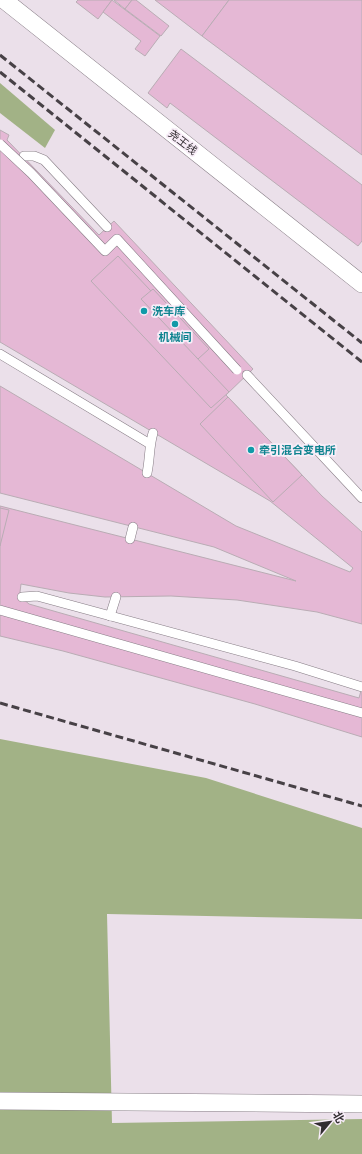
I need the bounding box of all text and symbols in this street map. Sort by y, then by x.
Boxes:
street label: 尧王线 [166,126,200,158]
place label: 洗车库 [152,304,185,318]
marker: 洗车库 [139,306,149,316]
marker: 机械间 [170,319,180,329]
place label: 机械间 [159,330,192,344]
place label: 牵引混合变电所 [259,443,336,457]
marker: 牵引混合变电所 [246,445,256,455]
north arrow [310,1102,350,1142]
text: 北 [330,1109,348,1125]

